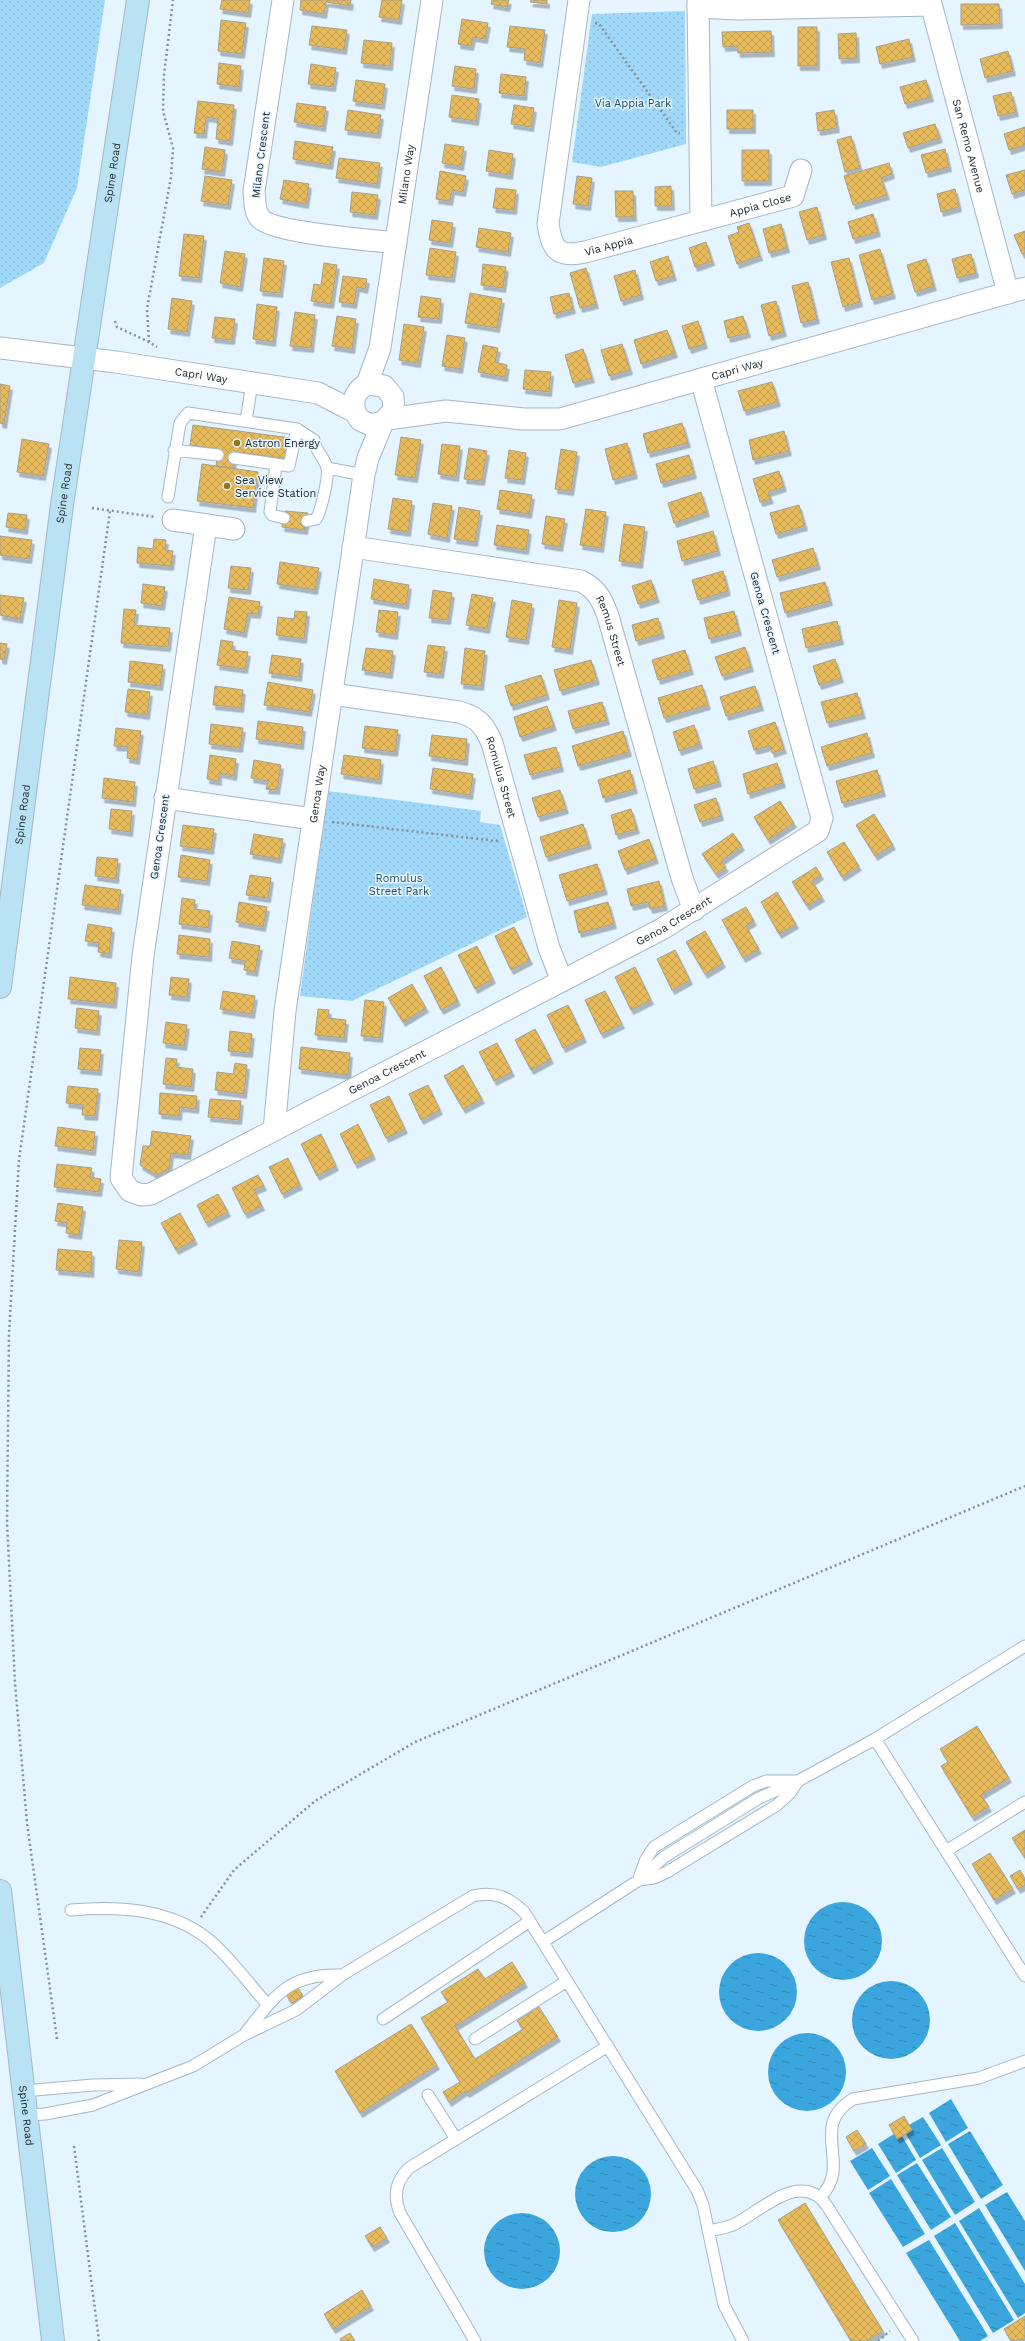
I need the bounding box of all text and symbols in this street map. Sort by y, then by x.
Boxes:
park label: Via Appia Park [595,97,671,110]
street label: San Remo Avenue [950,98,988,194]
street label: Milano Crescent [249,111,273,199]
street label: Spine Road [101,142,123,204]
street label: Milano Way [395,143,417,205]
street label: Appia Close [728,190,793,219]
street label: Via Appia [583,233,634,258]
street label: Capri Way [710,356,765,383]
street label: Capri Way [174,365,229,386]
place label: Astron Energy [245,437,320,450]
marker: Astron Energy [232,438,242,448]
street label: Spine Road [53,462,75,524]
place label: Sea View Service Station [235,474,316,500]
marker: Sea View Service Station [222,481,232,491]
street label: Genoa Crescent [747,570,783,656]
street label: Remus Street [593,593,628,668]
street label: Romulus Street [483,734,519,820]
street label: Genoa Way [306,763,328,824]
street label: Spine Road [12,784,33,845]
street label: Genoa Crescent [148,793,172,880]
park label: Romulus Street Park [369,872,429,898]
street label: Genoa Crescent [634,893,714,948]
street label: Genoa Crescent [346,1046,428,1097]
street label: Spine Road [16,2085,36,2146]

